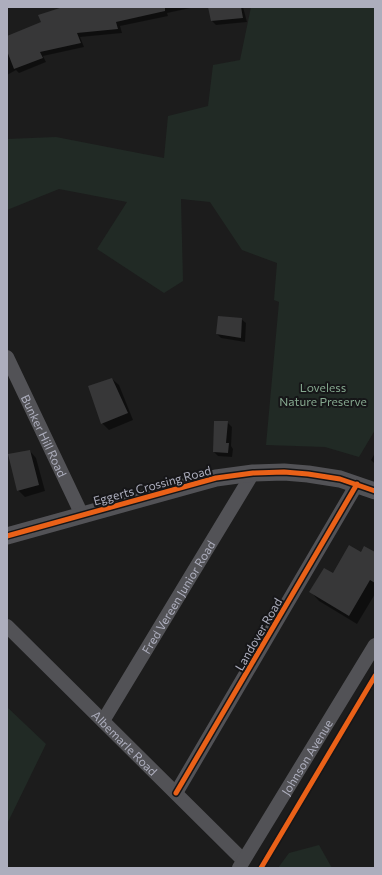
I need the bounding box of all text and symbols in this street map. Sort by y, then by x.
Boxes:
park label: Loveless Nature Preserve [279,380,367,408]
street label: Bunker Hill Road [19,392,70,479]
street label: Eggerts Crossing Road [92,463,212,507]
street label: Fred Vereen Junior Road [139,538,218,656]
street label: Landover Road [232,595,284,673]
street label: Albemarle Road [89,708,160,778]
street label: Johnson Avenue [278,717,335,798]

